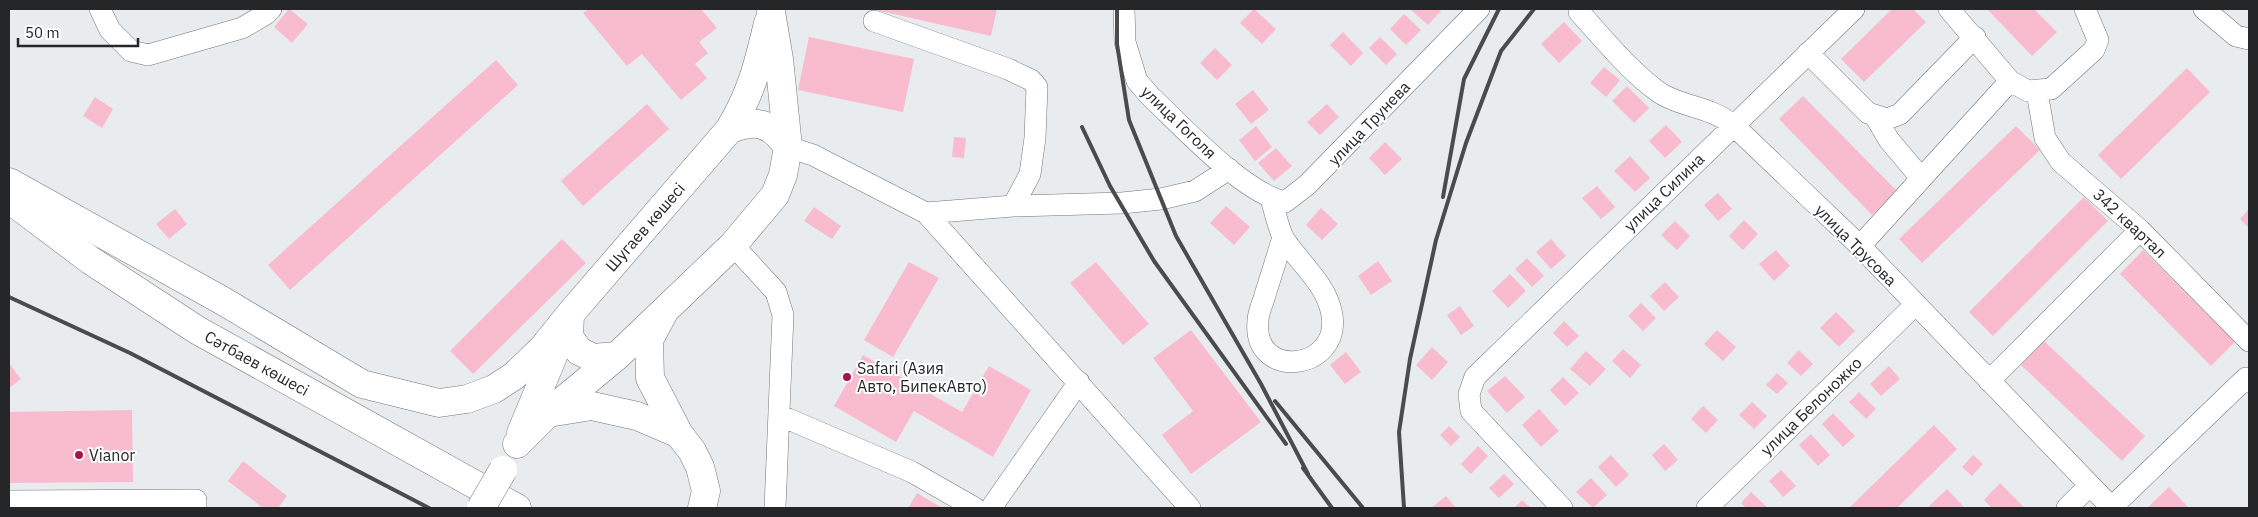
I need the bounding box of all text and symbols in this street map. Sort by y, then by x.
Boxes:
scale bar [18,15,138,47]
text: 50 m [25,23,60,42]
street label: улица Трунева [1324,76,1414,169]
street label: улица Гоголя [1137,81,1221,163]
street label: улица Силина [1620,148,1709,235]
street label: Шугаев көшесі [601,178,689,276]
street label: 342 квартал [2089,184,2171,262]
street label: улица Трусова [1811,200,1901,290]
street label: Сәтбаев көшесі [201,326,313,400]
street label: улица Белоножко [1756,353,1866,459]
place label: Safari (Азия Авто, БипекАвто) [857,358,987,396]
marker: Safari (Азия Авто, БипекАвто) [841,371,853,383]
place label: Vianor [89,445,135,465]
marker: Vianor [73,449,85,461]

